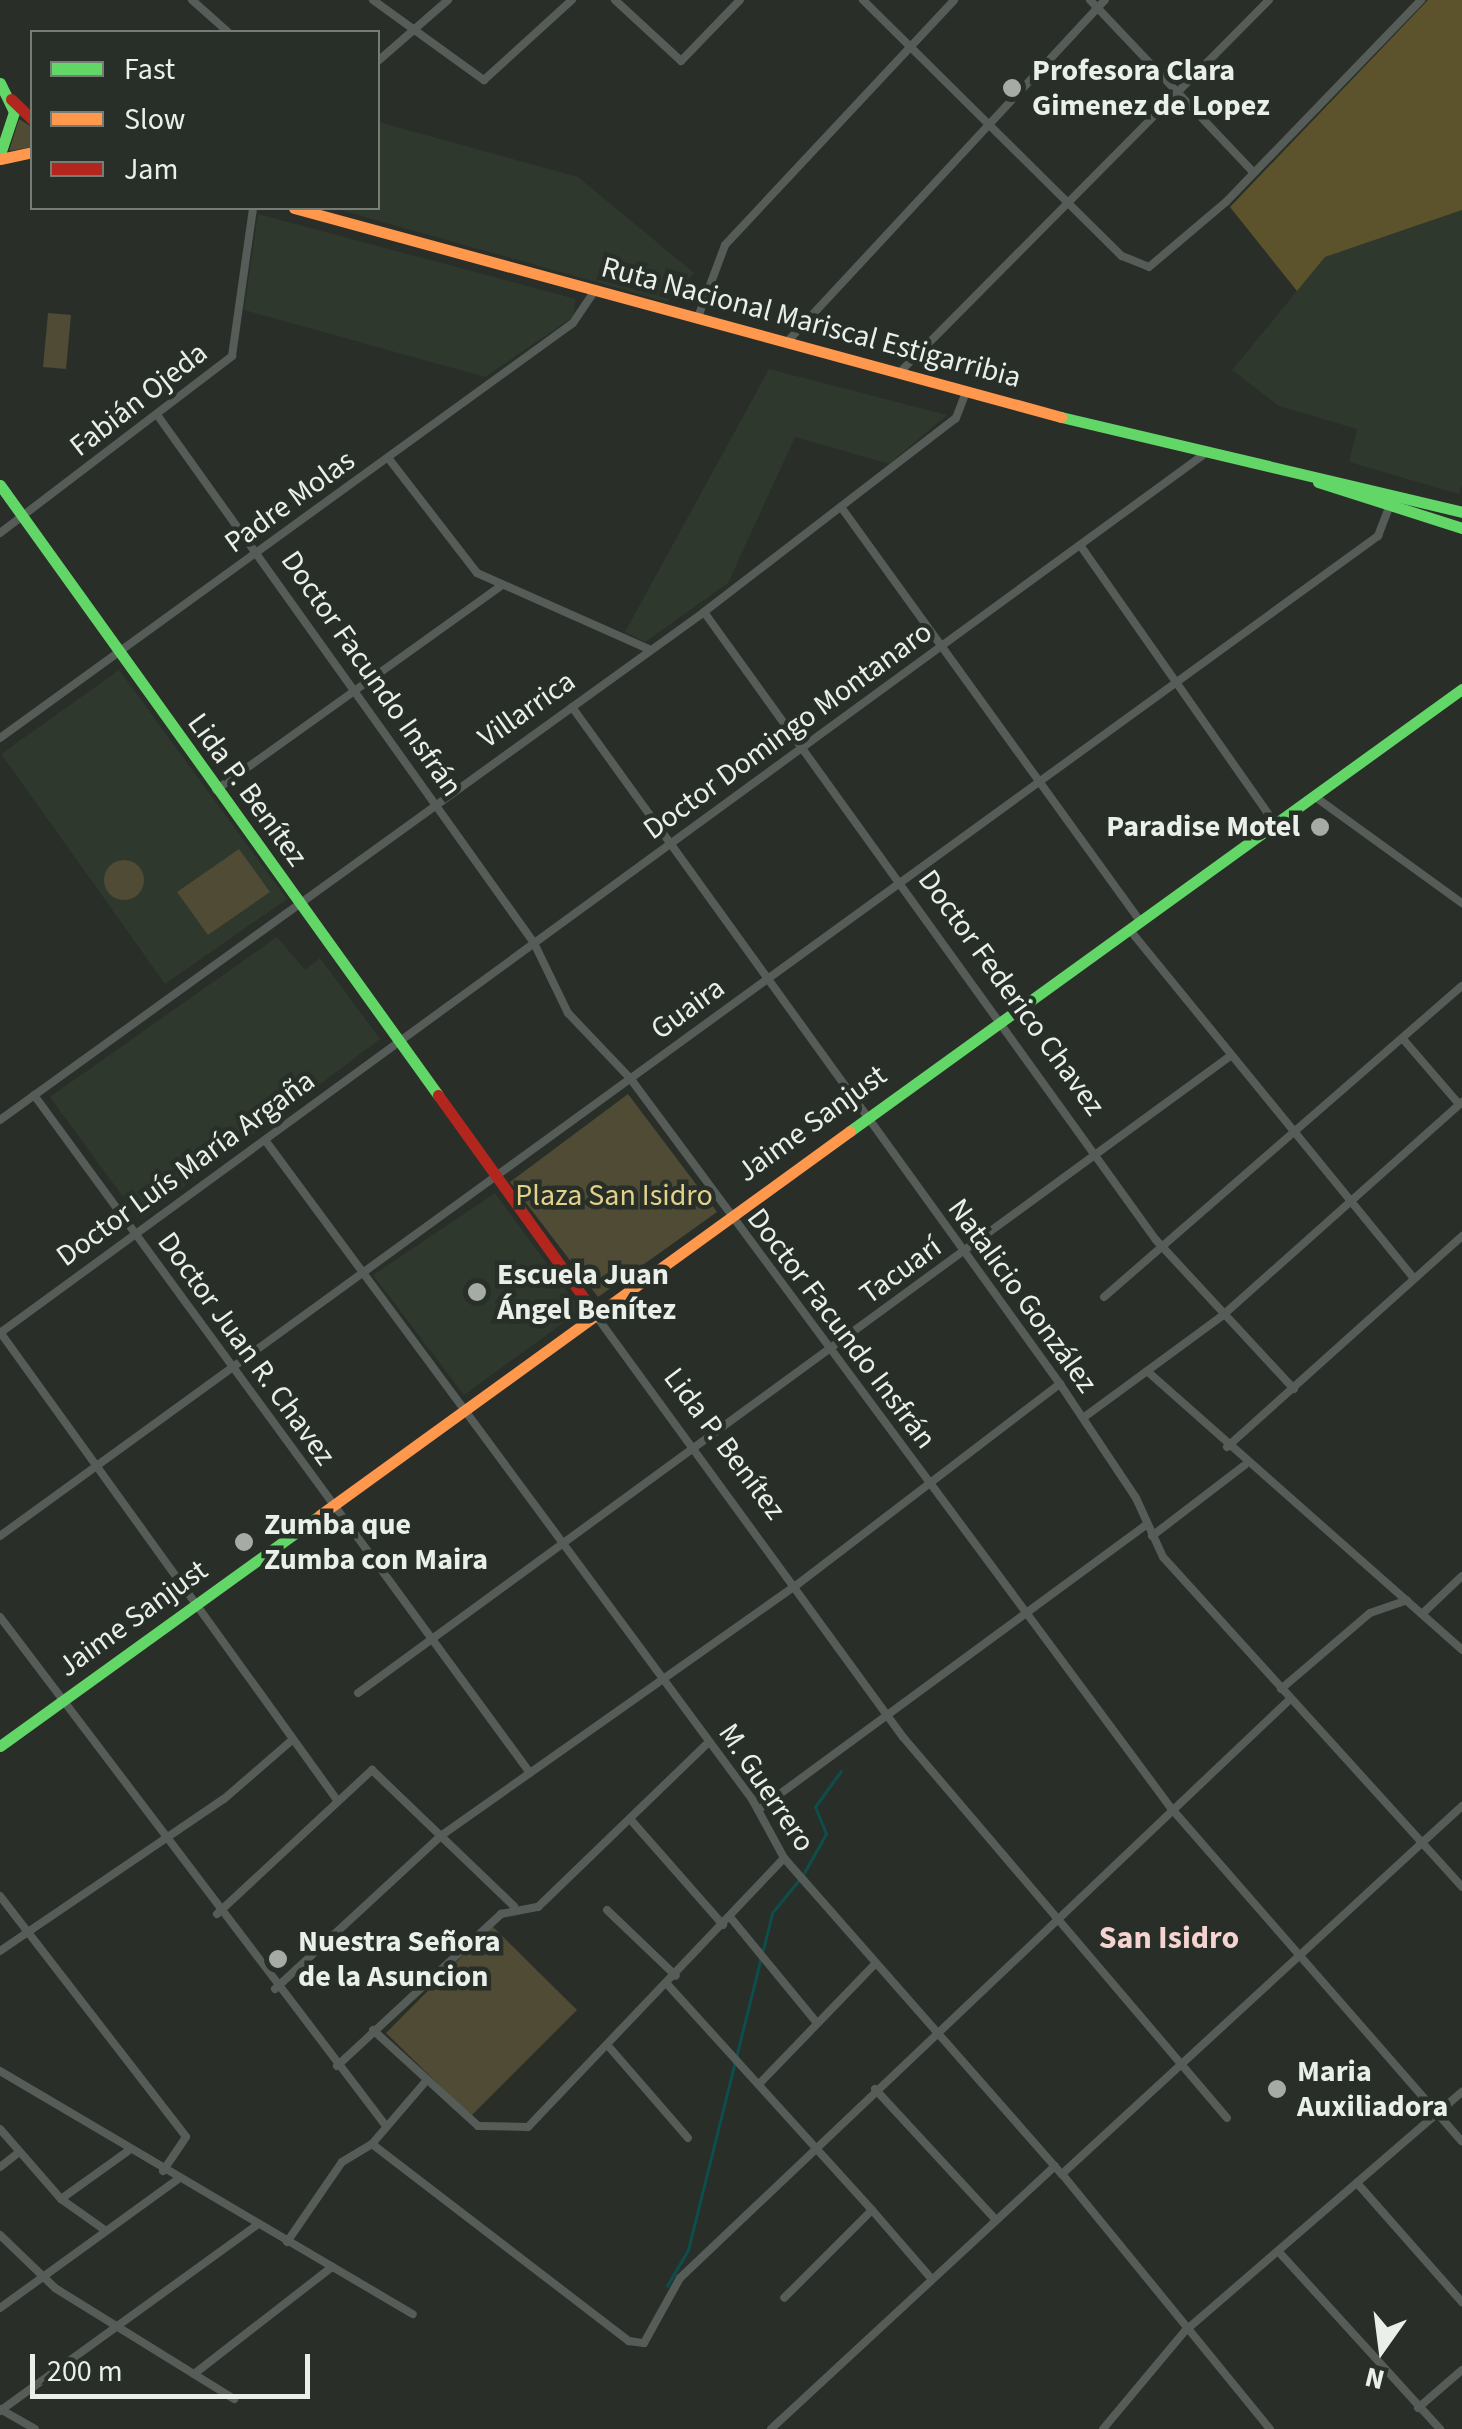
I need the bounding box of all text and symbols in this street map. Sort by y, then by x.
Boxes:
legend [30,30,380,210]
text: Fast [124,48,175,91]
place label: Profesora Clara Gimenez de Lopez [1032,53,1270,124]
marker: Profesora Clara Gimenez de Lopez [1001,77,1023,99]
text: Slow [124,98,185,141]
text: Jam [124,148,178,191]
street label: Ruta Nacional Mariscal Estigarribia [597,250,1025,396]
street label: Fabián Ojeda [63,335,215,465]
street label: Padre Molas [218,443,362,561]
street label: Doctor Facundo Insfrán [273,544,469,804]
street label: Doctor Domingo Montanaro [637,614,939,848]
street label: Villarrica [472,664,582,756]
street label: Lida P. Benítez [179,706,315,874]
place label: Paradise Motel [1106,809,1300,845]
marker: Paradise Motel [1309,816,1331,838]
street label: Doctor Federico Chavez [910,863,1112,1123]
street label: Guaira [644,970,732,1048]
street label: Jaime Sanjust [730,1058,894,1190]
street label: Doctor Luís María Argaña [50,1063,322,1275]
park label: Plaza San Isidro [515,1178,713,1214]
street label: Natalicio González [940,1192,1104,1400]
street label: Doctor Facundo Insfrán [739,1202,943,1456]
street label: Doctor Juan R. Chavez [149,1225,343,1473]
street label: Tacuarí [853,1229,949,1313]
place label: Escuela Juan Ángel Benítez [497,1257,676,1328]
marker: Escuela Juan Ángel Benítez [466,1281,488,1303]
street label: Lida P. Benítez [655,1361,793,1527]
place label: Zumba que Zumba con Maira [264,1507,488,1578]
marker: Zumba que Zumba con Maira [233,1531,255,1553]
street label: Jaime Sanjust [51,1553,215,1685]
street label: M. Guerrero [710,1717,822,1859]
district label: San Isidro [1099,1919,1239,1957]
place label: Nuestra Señora de la Asuncion [298,1924,501,1994]
marker: Nuestra Señora de la Asuncion [267,1948,289,1970]
place label: Maria Auxiliadora [1297,2054,1448,2124]
marker: Maria Auxiliadora [1266,2078,1288,2100]
north arrow [1332,2299,1432,2399]
scale bar [35,2334,315,2396]
text: 200 m [47,2350,123,2393]
text: N [1361,2356,1389,2400]

